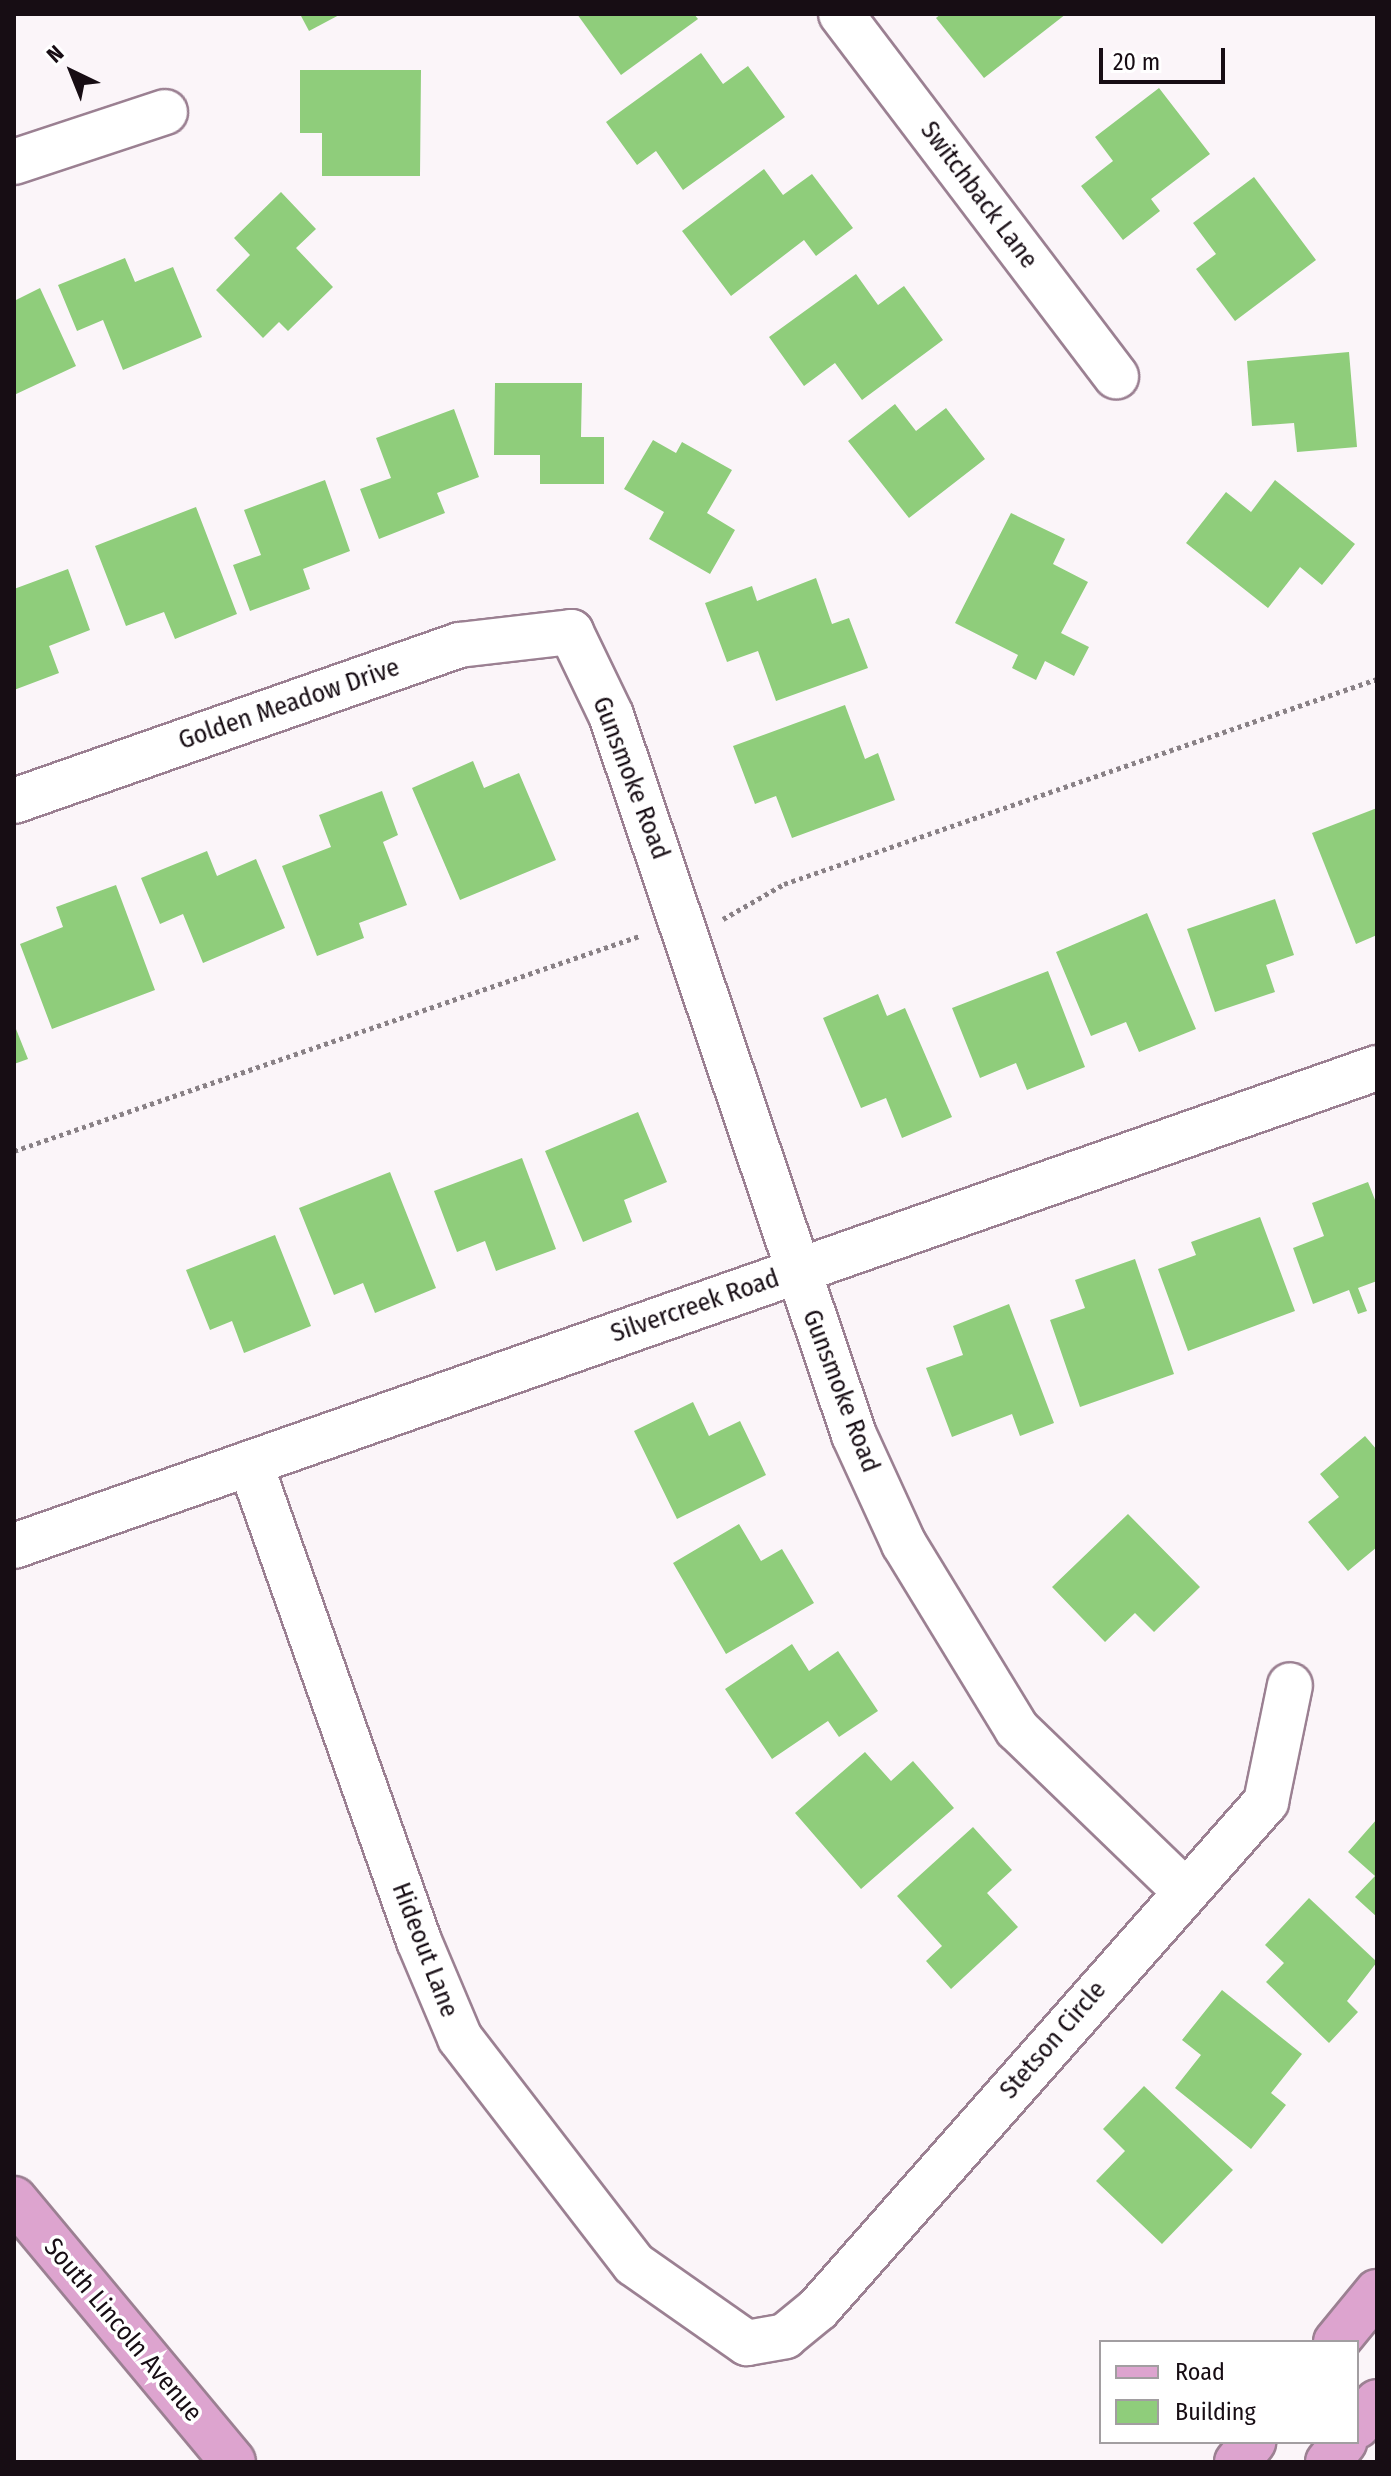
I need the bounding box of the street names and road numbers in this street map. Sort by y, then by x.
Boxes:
street label: Switchback Lane [914,115,1044,275]
street label: Golden Meadow Drive [174,652,404,756]
street label: Gunsmoke Road [586,692,676,864]
street label: Silvercreek Road [607,1263,783,1349]
street label: Gunsmoke Road [796,1305,886,1477]
street label: Hideout Lane [385,1878,465,2022]
street label: Stetson Circle [993,1975,1113,2105]
street label: South Lincoln Avenue [37,2232,209,2428]

